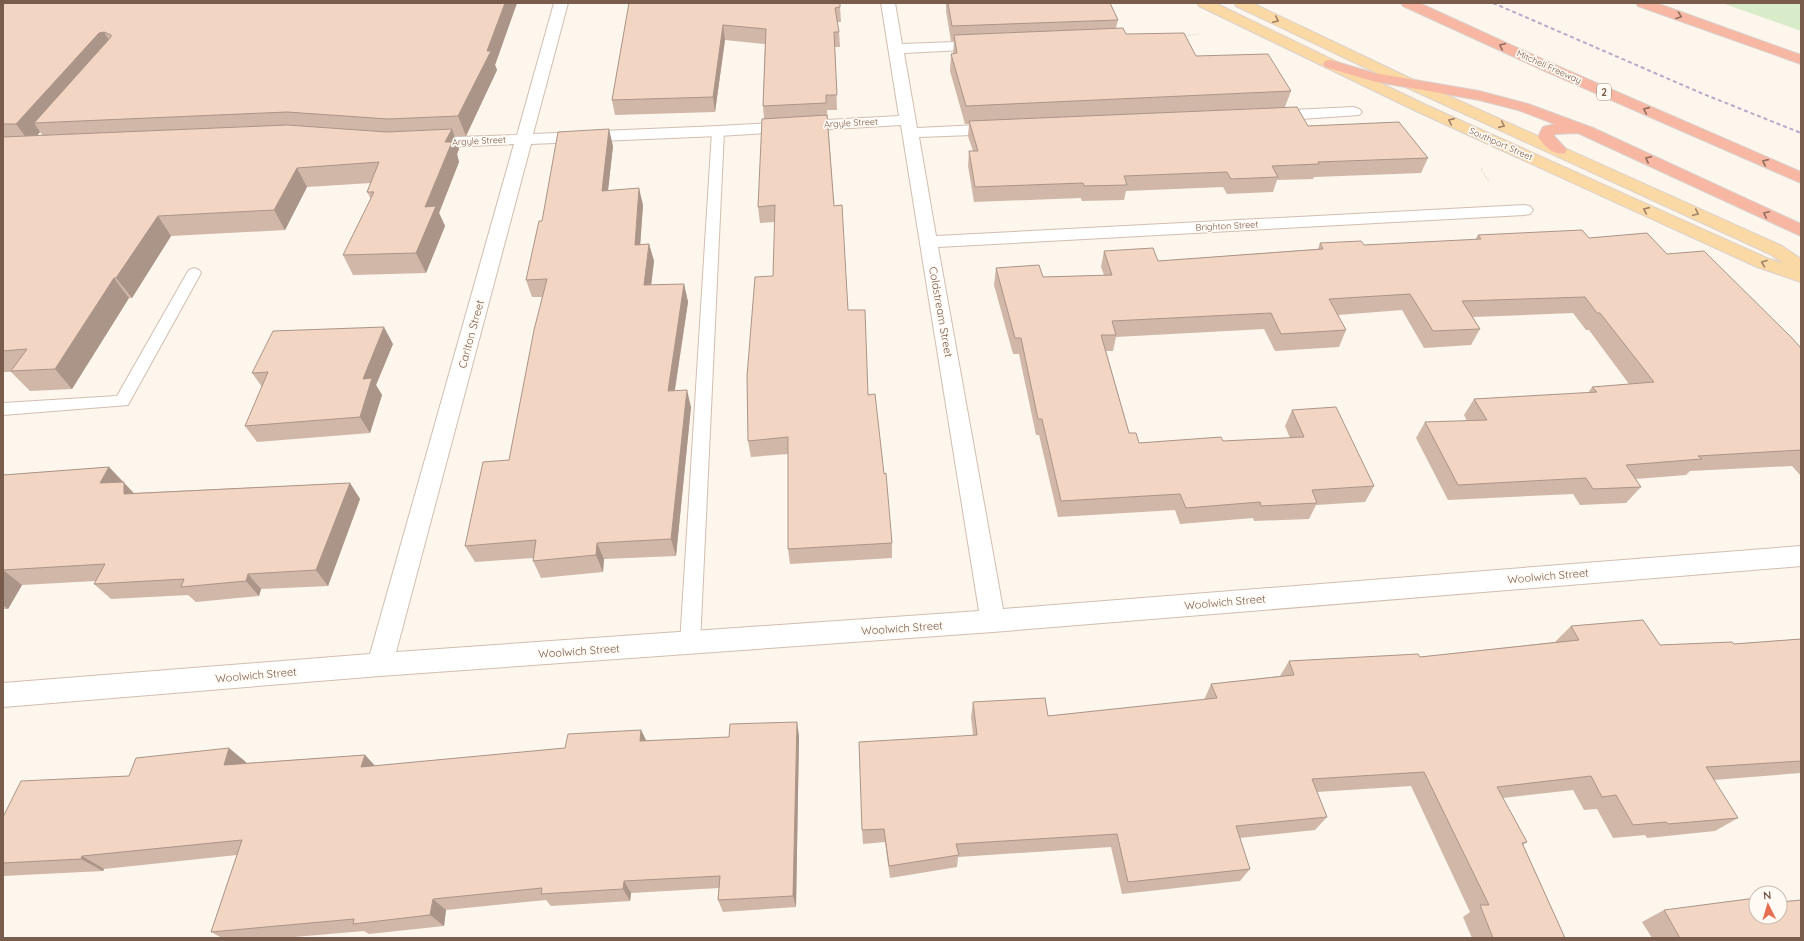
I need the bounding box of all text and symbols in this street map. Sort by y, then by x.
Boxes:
one-way arrow [1676,12,1683,20]
one-way arrow [1272,15,1280,23]
one-way arrow [1499,43,1506,51]
street label: Mitchell Freeway [1515,47,1583,86]
road number: 2 [1597,84,1611,100]
one-way arrow [1643,107,1651,115]
street label: Argyle Street [824,116,878,129]
one-way arrow [1447,118,1455,126]
one-way arrow [1498,120,1505,128]
street label: Southport Street [1468,125,1535,162]
street label: Argyle Street [452,134,506,147]
one-way arrow [1644,156,1652,164]
one-way arrow [1762,159,1769,167]
one-way arrow [1642,207,1650,215]
one-way arrow [1692,208,1700,216]
one-way arrow [1762,211,1770,219]
street label: Brighton Street [1195,218,1259,233]
one-way arrow [1761,260,1768,268]
street label: Coldstream Street [926,266,956,359]
street label: Carlton Street [455,298,487,370]
street label: Woolwich Street [1507,565,1590,587]
street label: Woolwich Street [1184,591,1267,613]
street label: Woolwich Street [861,618,944,638]
street label: Woolwich Street [538,641,621,661]
street label: Woolwich Street [215,664,298,686]
north arrow [1748,885,1788,925]
text: N [1762,888,1772,902]

